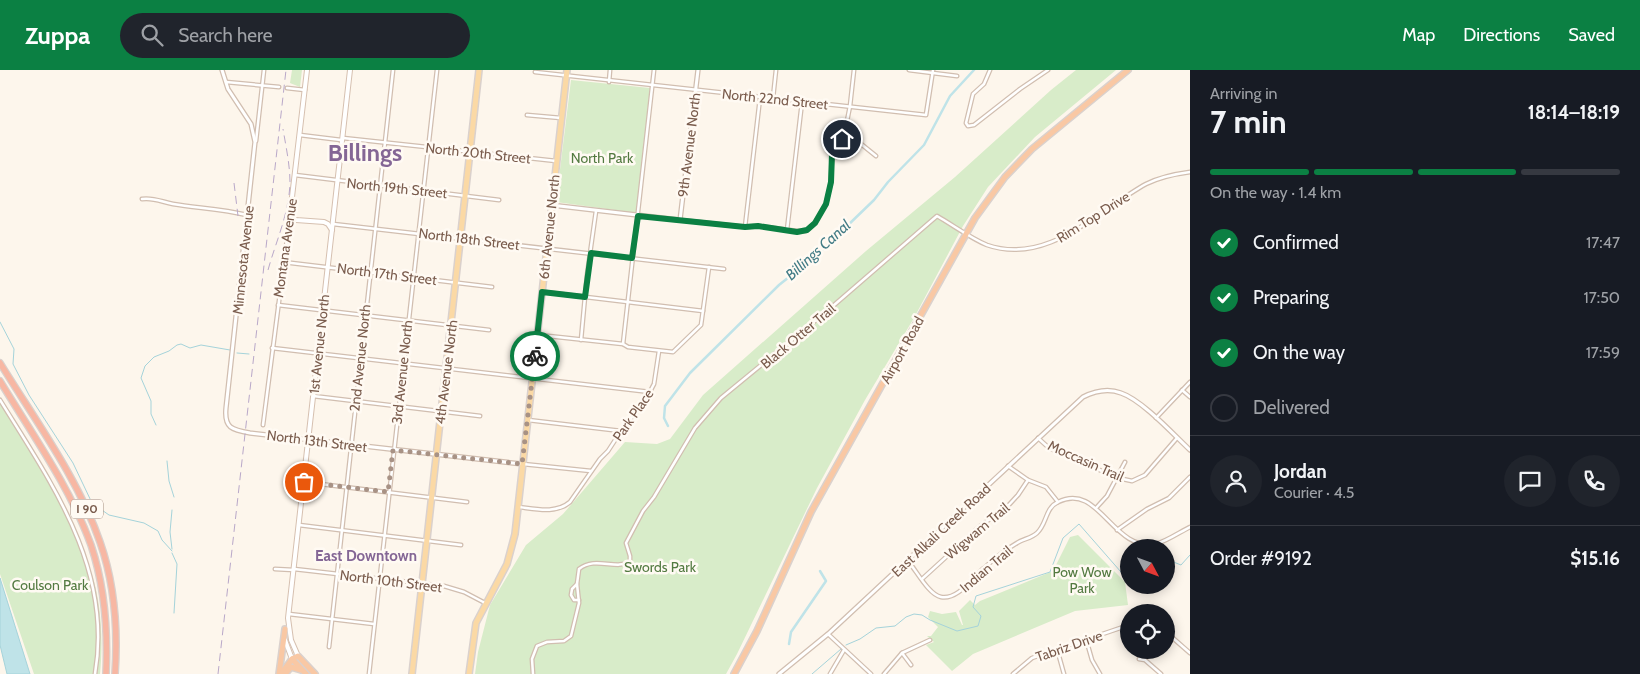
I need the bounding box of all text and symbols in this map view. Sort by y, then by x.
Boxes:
search box [120,13,470,58]
text: Zuppa [25,21,90,50]
icon: search [138,21,166,49]
text: Search here [178,24,273,47]
text: Map [1402,24,1435,46]
text: Directions [1463,24,1540,46]
text: Saved [1568,24,1615,46]
street label: North 22nd Street [721,84,829,114]
text: Arriving in [1210,84,1277,103]
street label: 9th Avenue North [674,92,704,198]
text: 18:14–18:19 [1528,101,1620,124]
text: 7 min [1210,102,1287,141]
pin [821,118,863,160]
icon: home [828,125,856,153]
district label: Billings [328,138,402,167]
street label: North 20th Street [424,139,532,168]
park label: North Park [571,149,634,167]
street label: North 19th Street [346,174,449,202]
street label: 6th Avenue North [535,174,563,280]
text: On the way · 1.4 km [1210,183,1341,202]
street label: Rim Top Drive [1053,187,1133,247]
street label: Montana Avenue [269,197,301,299]
street label: Minnesota Avenue [228,205,258,315]
water label: Billings Canal [782,216,855,284]
street label: North 18th Street [417,224,521,254]
icon: check [1210,229,1238,257]
text: Confirmed [1253,231,1339,254]
text: 17:47 [1586,233,1620,252]
street label: North 17th Street [336,259,438,289]
icon: check [1210,284,1238,312]
text: Preparing [1253,286,1329,309]
text: 17:50 [1584,288,1620,307]
street label: 1st Avenue North [305,293,333,395]
street label: Black Otter Trail [757,299,840,373]
street label: 2nd Avenue North [345,303,375,413]
street label: Airport Road [876,313,928,387]
street label: 3rd Avenue North [388,319,416,425]
street label: 4th Avenue North [431,319,461,425]
courier [510,331,560,381]
icon: check [1210,339,1238,367]
text: On the way [1253,341,1345,364]
icon: bike [521,342,549,370]
text: 17:59 [1586,343,1620,362]
street label: Park Place [608,385,658,445]
text: Delivered [1253,396,1330,419]
street label: North 13th Street [266,426,368,456]
street label: Moccasin Trail [1045,436,1128,486]
button: person [1210,455,1262,507]
button: chat [1504,455,1556,507]
button: phone [1568,455,1620,507]
text: Jordan [1274,460,1327,483]
pin [283,461,325,503]
icon: bag [290,468,318,496]
street label: East Alkali Creek Road [888,479,994,581]
text: Courier · 4.5 [1274,483,1355,502]
street label: Wigwam Trail [941,498,1014,563]
road number: I 90 [71,499,103,518]
north arrow [1120,539,1175,594]
map controls [1120,539,1175,659]
street label: Indian Trail [956,541,1017,596]
district label: East Downtown [315,547,417,565]
text: Order #9192 [1210,547,1312,570]
text: $15.16 [1570,547,1620,570]
park label: Swords Park [624,558,697,576]
park label: Pow Wow Park [1052,563,1112,597]
street label: North 10th Street [339,566,443,596]
park label: Coulson Park [12,576,89,594]
button: locate [1120,604,1175,659]
street label: Tabriz Drive [1033,626,1105,666]

